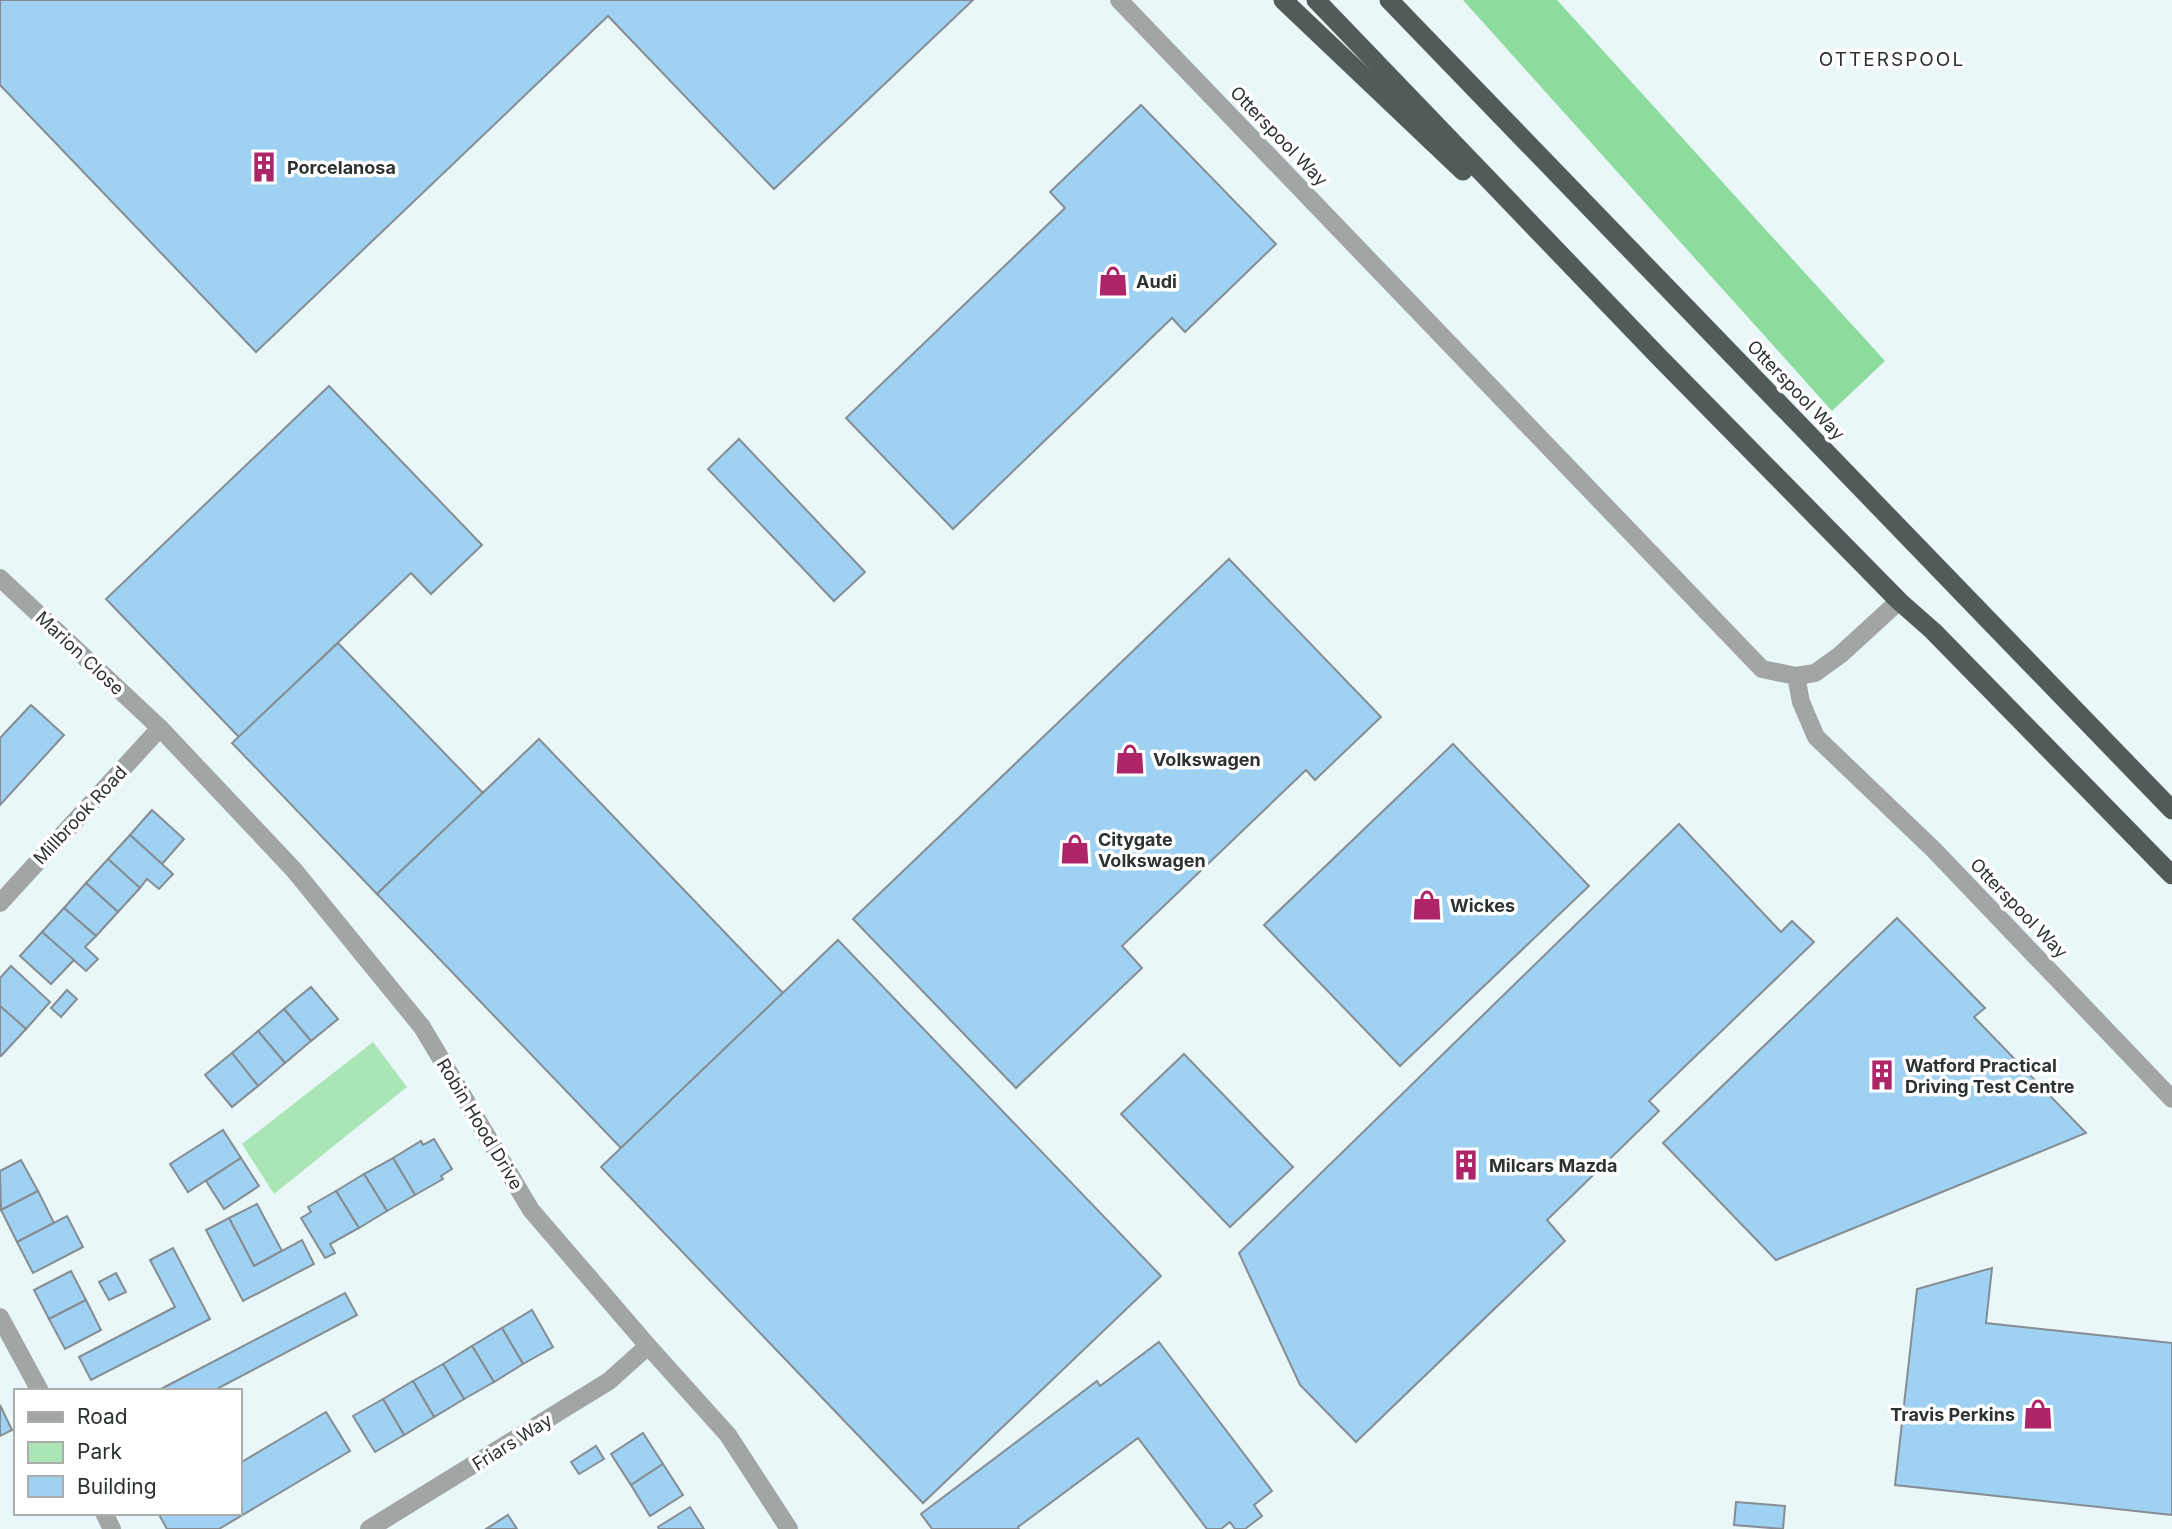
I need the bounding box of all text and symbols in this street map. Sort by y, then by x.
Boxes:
district label: OTTERSPOOL [1819,48,1965,71]
street label: Otterspool Way [1226,82,1332,190]
building icon: Porcelanosa [247,150,281,184]
place label: Porcelanosa [287,157,396,178]
shop icon: Audi [1096,264,1130,298]
place label: Audi [1136,271,1177,292]
street label: Otterspool Way [1743,336,1849,444]
street label: Marion Close [32,607,128,699]
shop icon: Volkswagen [1113,742,1147,776]
place label: Volkswagen [1153,749,1261,770]
street label: Millbrook Road [29,761,131,869]
place label: Citygate Volkswagen [1098,829,1206,871]
shop icon: Citygate Volkswagen [1058,832,1092,866]
street label: Otterspool Way [1966,854,2072,962]
shop icon: Wickes [1410,888,1444,922]
place label: Wickes [1450,895,1515,916]
street label: Robin Hood Drive [433,1055,527,1193]
place label: Watford Practical Driving Test Centre [1905,1055,2075,1097]
building icon: Watford Practical Driving Test Centre [1865,1058,1899,1092]
building icon: Milcars Mazda [1449,1148,1483,1182]
place label: Milcars Mazda [1489,1155,1617,1176]
legend [14,1389,242,1515]
shop icon: Travis Perkins [2021,1397,2055,1431]
text: Road [77,1404,128,1429]
place label: Travis Perkins [1890,1404,2015,1425]
street label: Friars Way [468,1409,556,1475]
text: Park [77,1439,122,1464]
text: Building [77,1474,157,1499]

